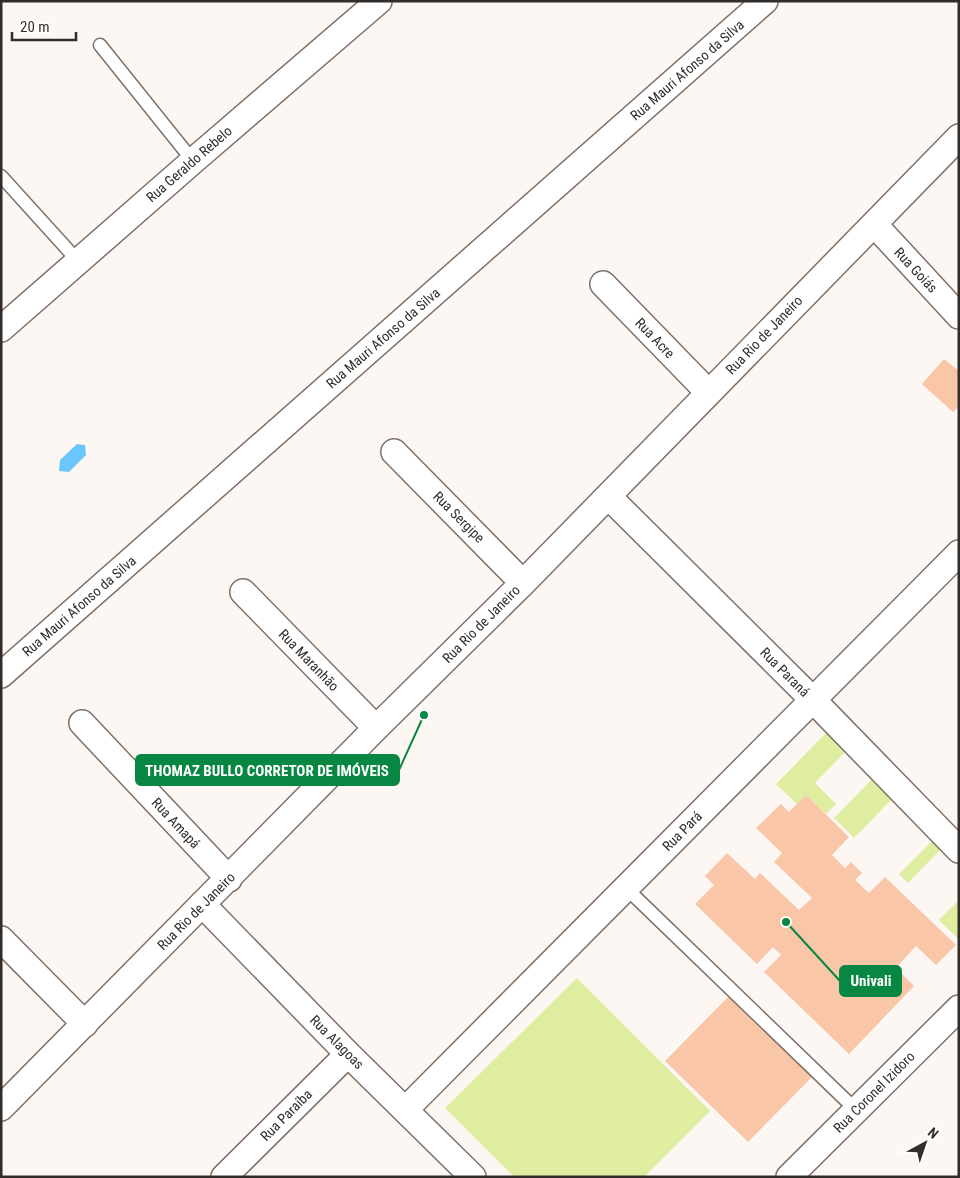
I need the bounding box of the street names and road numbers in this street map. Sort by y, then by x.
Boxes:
street label: Rua Mauri Afonso da Silva [627,16,747,124]
street label: Rua Geraldo Rebelo [143,123,235,205]
street label: Rua Goiás [891,244,941,296]
street label: Rua Mauri Afonso da Silva [323,284,443,392]
street label: Rua Rio de Janeiro [722,292,806,378]
street label: Rua Acre [632,315,678,362]
street label: Rua Sergipe [430,488,488,546]
street label: Rua Mauri Afonso da Silva [19,552,139,660]
street label: Rua Rio de Janeiro [439,582,523,666]
street label: Rua Maranhão [276,626,342,694]
street label: Rua Paraná [757,644,813,700]
street label: Rua Amapá [149,794,203,852]
street label: Rua Pará [659,808,705,854]
street label: Rua Rio de Janeiro [154,869,238,953]
street label: Rua Alagoas [307,1012,367,1072]
street label: Rua Coronel Izidoro [830,1048,918,1136]
street label: Rua Paraíba [257,1086,315,1144]

